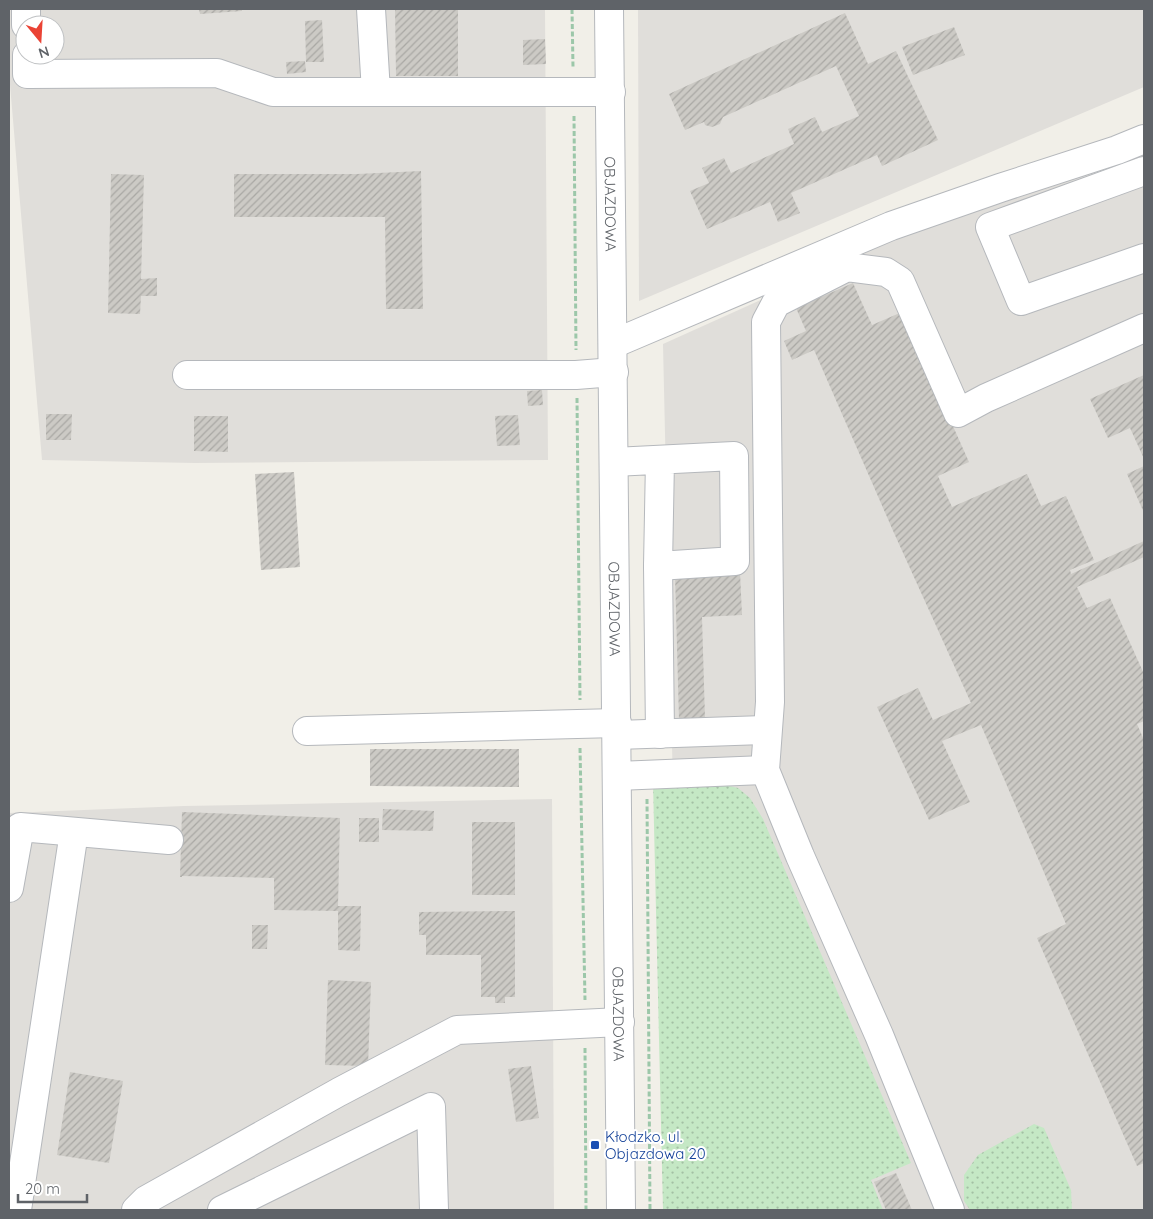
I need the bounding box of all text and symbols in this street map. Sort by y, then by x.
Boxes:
north arrow [15,15,65,65]
text: N [36,42,52,63]
street label: OBJAZDOWA [601,156,621,252]
street label: OBJAZDOWA [605,561,625,657]
street label: OBJAZDOWA [609,966,629,1062]
place label: Kłodzko, ul. Objazdowa 20 [605,1127,706,1163]
marker: Kłodzko, ul. Objazdowa 20 [589,1139,601,1151]
scale bar [18,1172,86,1204]
text: 20 m [25,1179,60,1198]

